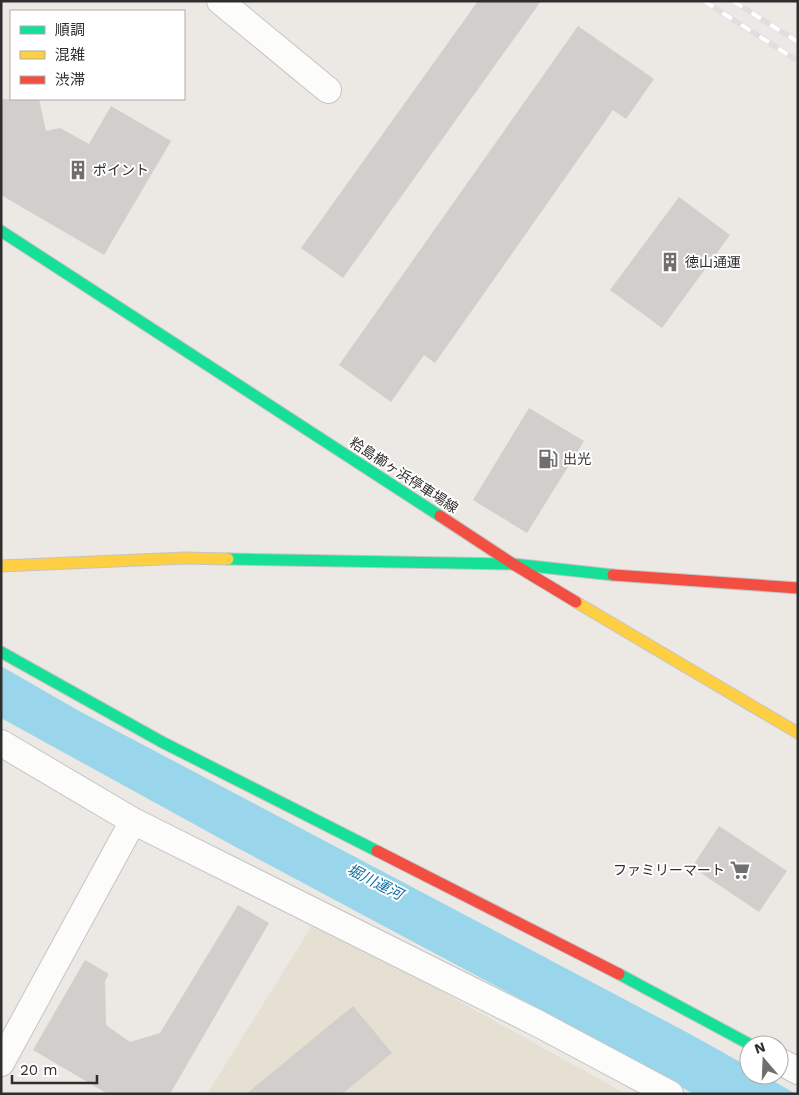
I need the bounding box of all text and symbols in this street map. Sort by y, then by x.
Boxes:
legend [10,10,185,100]
text: 順調 [55,21,85,39]
text: 混雑 [55,46,85,64]
text: 渋滞 [55,71,85,89]
building icon: ポイント [67,159,89,181]
place label: ポイント [93,162,149,178]
building icon: 徳山通運 [659,251,681,273]
place label: 徳山通運 [685,254,741,270]
street label: 粭島櫛ヶ浜停車場線 [347,434,461,516]
fuel station icon: 出光 [537,448,559,470]
place label: 出光 [563,451,591,467]
supermarket icon: ファミリーマート [729,859,751,881]
water label: 堀川運河 [344,860,408,905]
place label: ファミリーマート [613,862,725,878]
north arrow [739,1035,789,1085]
text: N [752,1038,767,1057]
scale bar [12,1052,98,1084]
text: 20 m [20,1061,58,1079]

